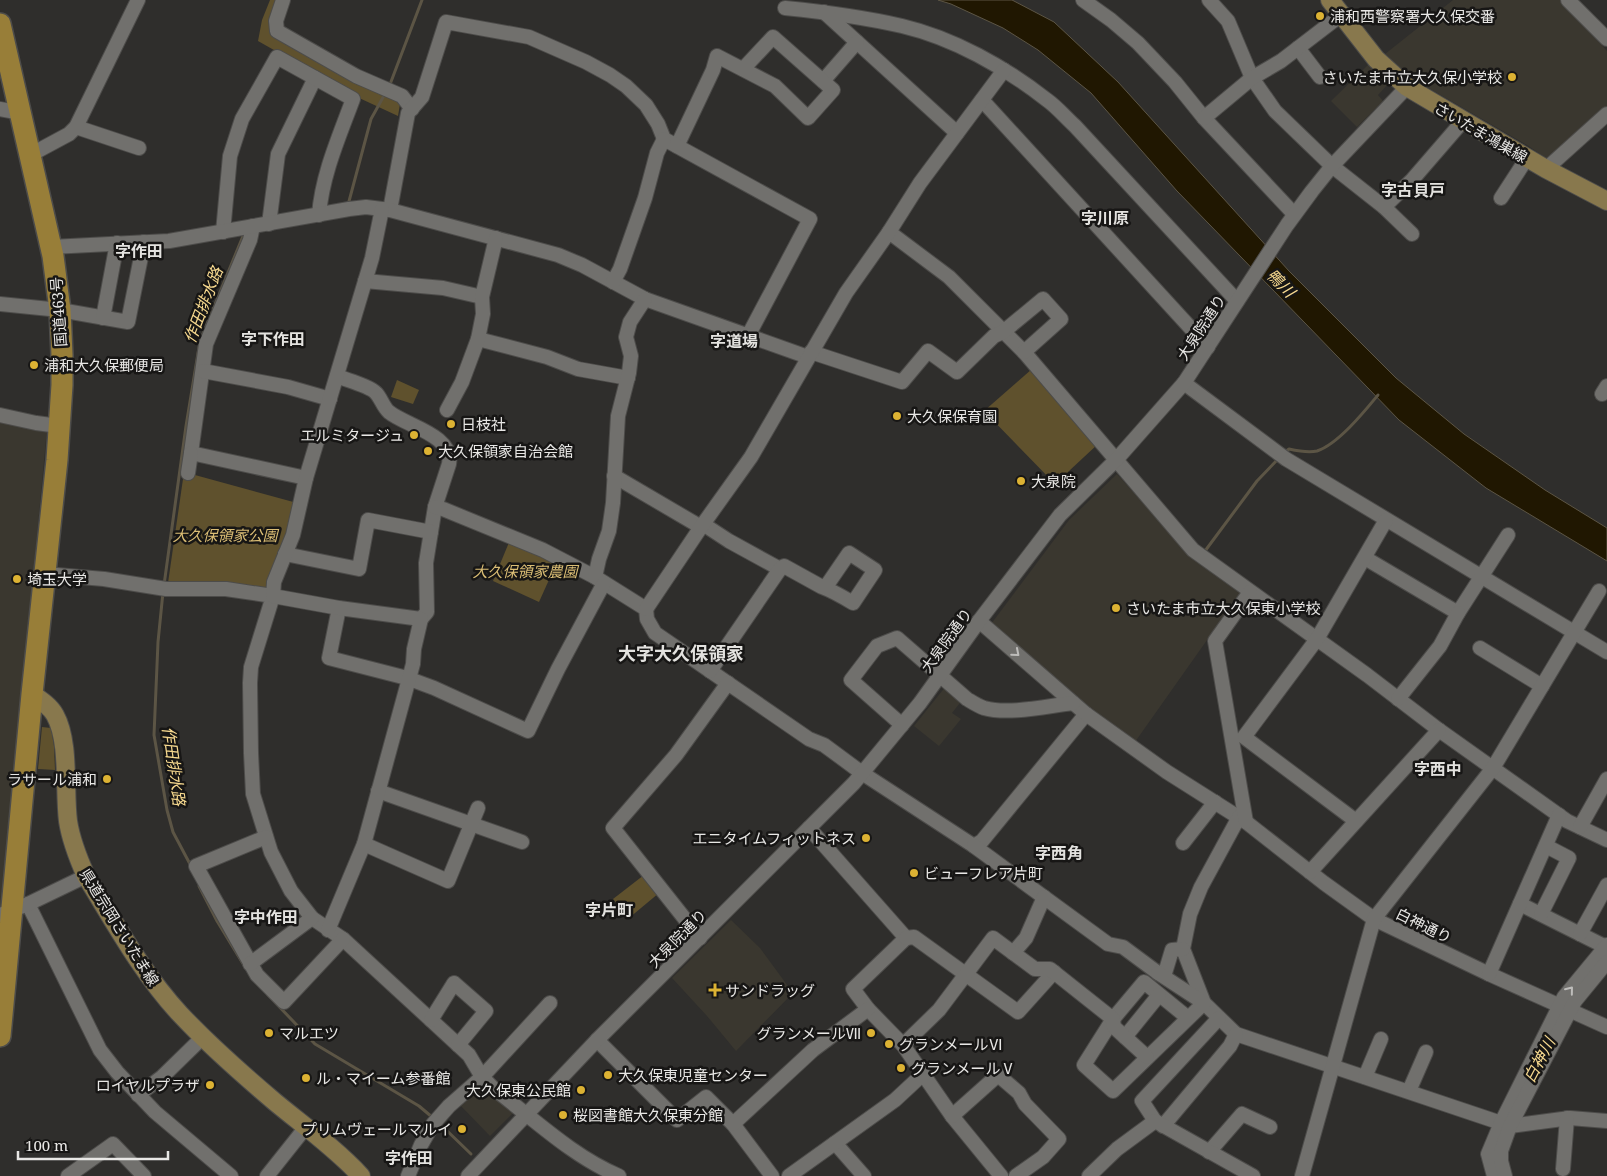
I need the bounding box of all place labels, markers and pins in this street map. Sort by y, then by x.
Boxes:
place label: 浦和西警察署大久保交番 [1330,6,1495,26]
marker: 浦和西警察署大久保交番 [1314,10,1326,22]
place label: さいたま市立大久保小学校 [1322,67,1502,87]
marker: さいたま市立大久保小学校 [1506,71,1518,83]
place label: 浦和大久保郵便局 [44,355,164,375]
marker: 浦和大久保郵便局 [28,359,40,371]
place label: 大久保保育園 [907,406,997,426]
marker: 大久保保育園 [891,410,903,422]
place label: 日枝社 [461,414,506,434]
marker: 日枝社 [445,418,457,430]
place label: エルミタージュ [300,425,404,445]
marker: エルミタージュ [408,429,420,441]
place label: 大久保領家自治会館 [438,441,573,461]
marker: 大久保領家自治会館 [422,445,434,457]
place label: 大泉院 [1031,471,1076,491]
marker: 大泉院 [1015,475,1027,487]
place label: 埼玉大学 [27,569,87,589]
marker: 埼玉大学 [11,573,23,585]
place label: さいたま市立大久保東小学校 [1126,598,1321,618]
marker: さいたま市立大久保東小学校 [1110,602,1122,614]
place label: ラサール浦和 [7,769,97,789]
marker: ラサール浦和 [101,773,113,785]
place label: エニタイムフィットネス [692,828,856,848]
marker: エニタイムフィットネス [860,832,872,844]
place label: ビューフレア片町 [924,863,1043,883]
marker: ビューフレア片町 [908,867,920,879]
place label: サンドラッグ [725,980,815,1000]
marker: サンドラッグ [709,984,721,996]
place label: マルエツ [279,1023,339,1043]
place label: グランメールⅦ [756,1023,861,1043]
marker: マルエツ [263,1027,275,1039]
marker: グランメールⅦ [865,1027,877,1039]
place label: グランメールⅥ [899,1034,1004,1054]
marker: グランメールⅥ [883,1038,895,1050]
place label: グランメールⅤ [911,1058,1016,1078]
marker: グランメールⅤ [895,1062,907,1074]
place label: 大久保東児童センター [618,1065,768,1085]
place label: ル・マイーム参番館 [316,1068,451,1088]
marker: 大久保東児童センター [602,1069,614,1081]
marker: ル・マイーム参番館 [300,1072,312,1084]
place label: ロイヤルプラザ [95,1075,200,1095]
marker: ロイヤルプラザ [204,1079,216,1091]
place label: 大久保東公民館 [466,1080,571,1100]
marker: 大久保東公民館 [575,1084,587,1096]
place label: 桜図書館大久保東分館 [573,1105,723,1125]
marker: 桜図書館大久保東分館 [557,1109,569,1121]
place label: プリムヴェールマルイ [302,1119,452,1139]
marker: プリムヴェールマルイ [456,1123,468,1135]

